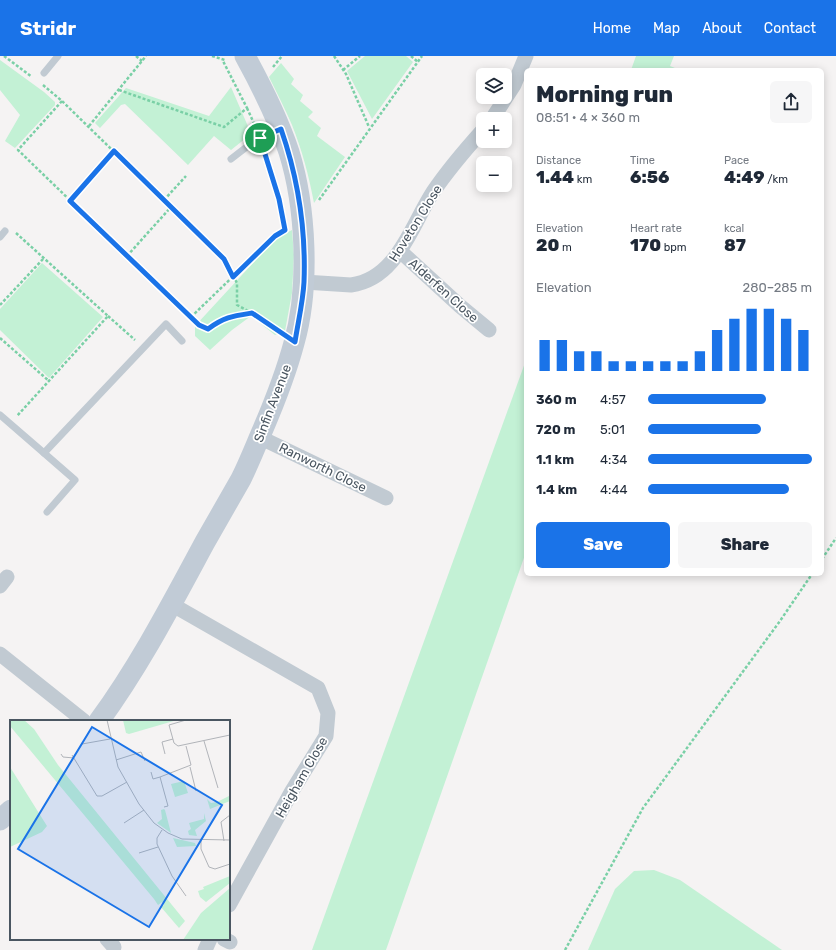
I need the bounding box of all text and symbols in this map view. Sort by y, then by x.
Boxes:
text: Stridr [20,17,76,40]
text: Home [593,20,631,37]
text: Map [653,20,680,37]
text: About [702,20,742,37]
text: Contact [764,20,816,37]
map controls [476,68,512,192]
button: layers [476,68,512,104]
text: Morning run [536,81,673,108]
button: share [770,81,812,123]
text: 08:51 · 4 × 360 m [536,110,640,125]
button: + [476,112,512,148]
pin [243,121,277,155]
icon: arrive [249,127,271,149]
text: Distance [536,154,581,167]
text: Time [630,154,655,167]
text: Pace [724,154,749,167]
button: − [476,156,512,192]
text: 1.44 [536,167,574,187]
text: 6:56 [630,167,669,187]
text: 4:49 [724,167,765,187]
text: km [574,173,592,186]
text: /km [765,173,788,186]
street label: Hoveton Close [386,182,445,264]
text: Elevation [536,222,583,235]
text: Heart rate [630,222,682,235]
text: kcal [724,222,744,235]
text: 20 [536,235,559,255]
text: 170 [630,235,661,255]
text: 87 [724,235,746,255]
text: m [559,241,572,254]
text: bpm [661,241,687,254]
street label: Alderfen Close [406,255,481,325]
text: Elevation [536,280,592,295]
text: 280–285 m [743,280,812,295]
street label: Sinfin Avenue [251,362,294,444]
text: 360 m [536,392,577,407]
text: 4:57 [600,392,626,407]
text: 720 m [536,422,575,437]
text: 5:01 [600,422,625,437]
street label: Ranworth Close [277,440,369,495]
text: 1.1 km [536,452,574,467]
text: 4:34 [600,452,627,467]
text: 1.4 km [536,482,577,497]
text: 4:44 [600,482,628,497]
button: Save [536,522,670,568]
button: Share [678,522,812,568]
inset map [10,720,230,940]
street label: Heigham Close [272,734,331,821]

